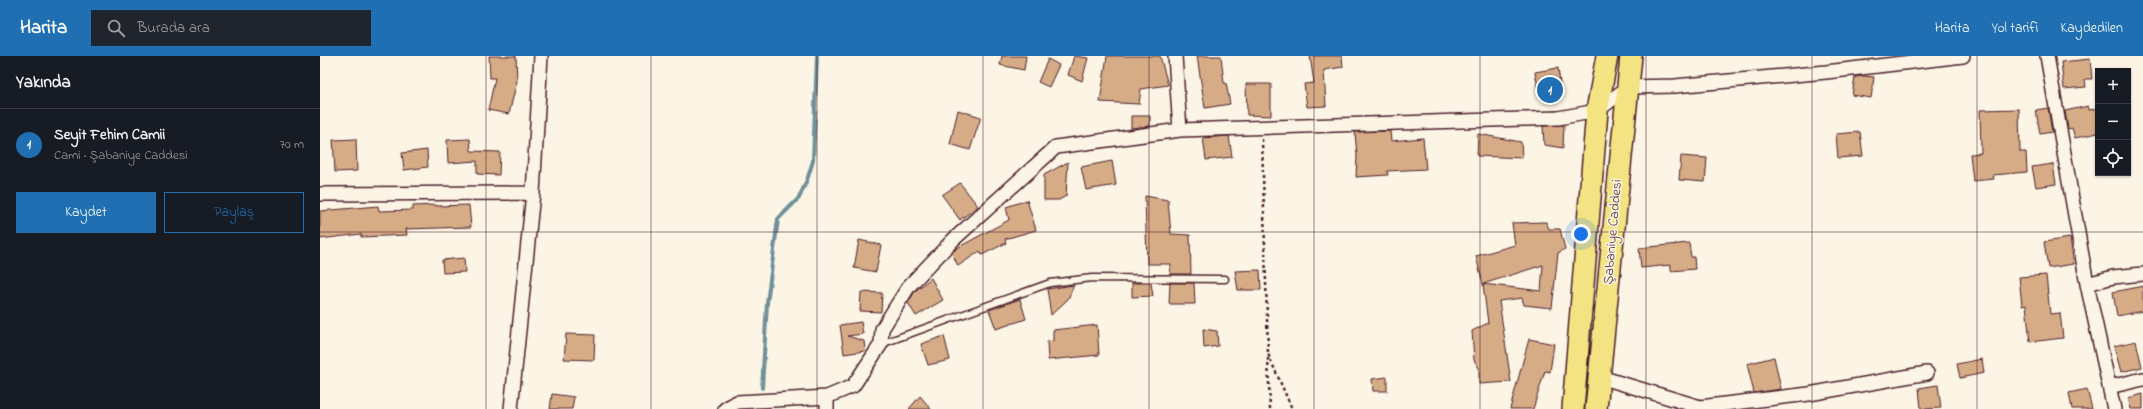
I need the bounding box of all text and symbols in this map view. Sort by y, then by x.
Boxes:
search box [91,10,371,46]
text: Harita [20,15,67,42]
icon: search [105,17,127,39]
text: Burada ara [137,17,210,39]
text: Harita [1935,18,1970,39]
text: Yol tarifi [1992,18,2038,39]
text: Kaydedilen [2060,18,2123,39]
map controls [2095,68,2131,176]
button: + [2095,68,2131,104]
text: Yakında [16,70,71,95]
pin: 1 [1537,75,1563,105]
button: − [2095,104,2131,140]
text: Seyit Fehim Camii [54,124,165,146]
text: 1 [27,135,31,154]
text: 70 m [280,135,304,154]
button: locate [2095,140,2131,176]
text: Cami · Şabaniye Caddesi [54,146,188,165]
street label: Şabaniye Caddesi [1598,179,1629,285]
button: Kaydet [16,192,156,233]
button: Paylaş [164,192,304,233]
your location [1571,224,1591,244]

